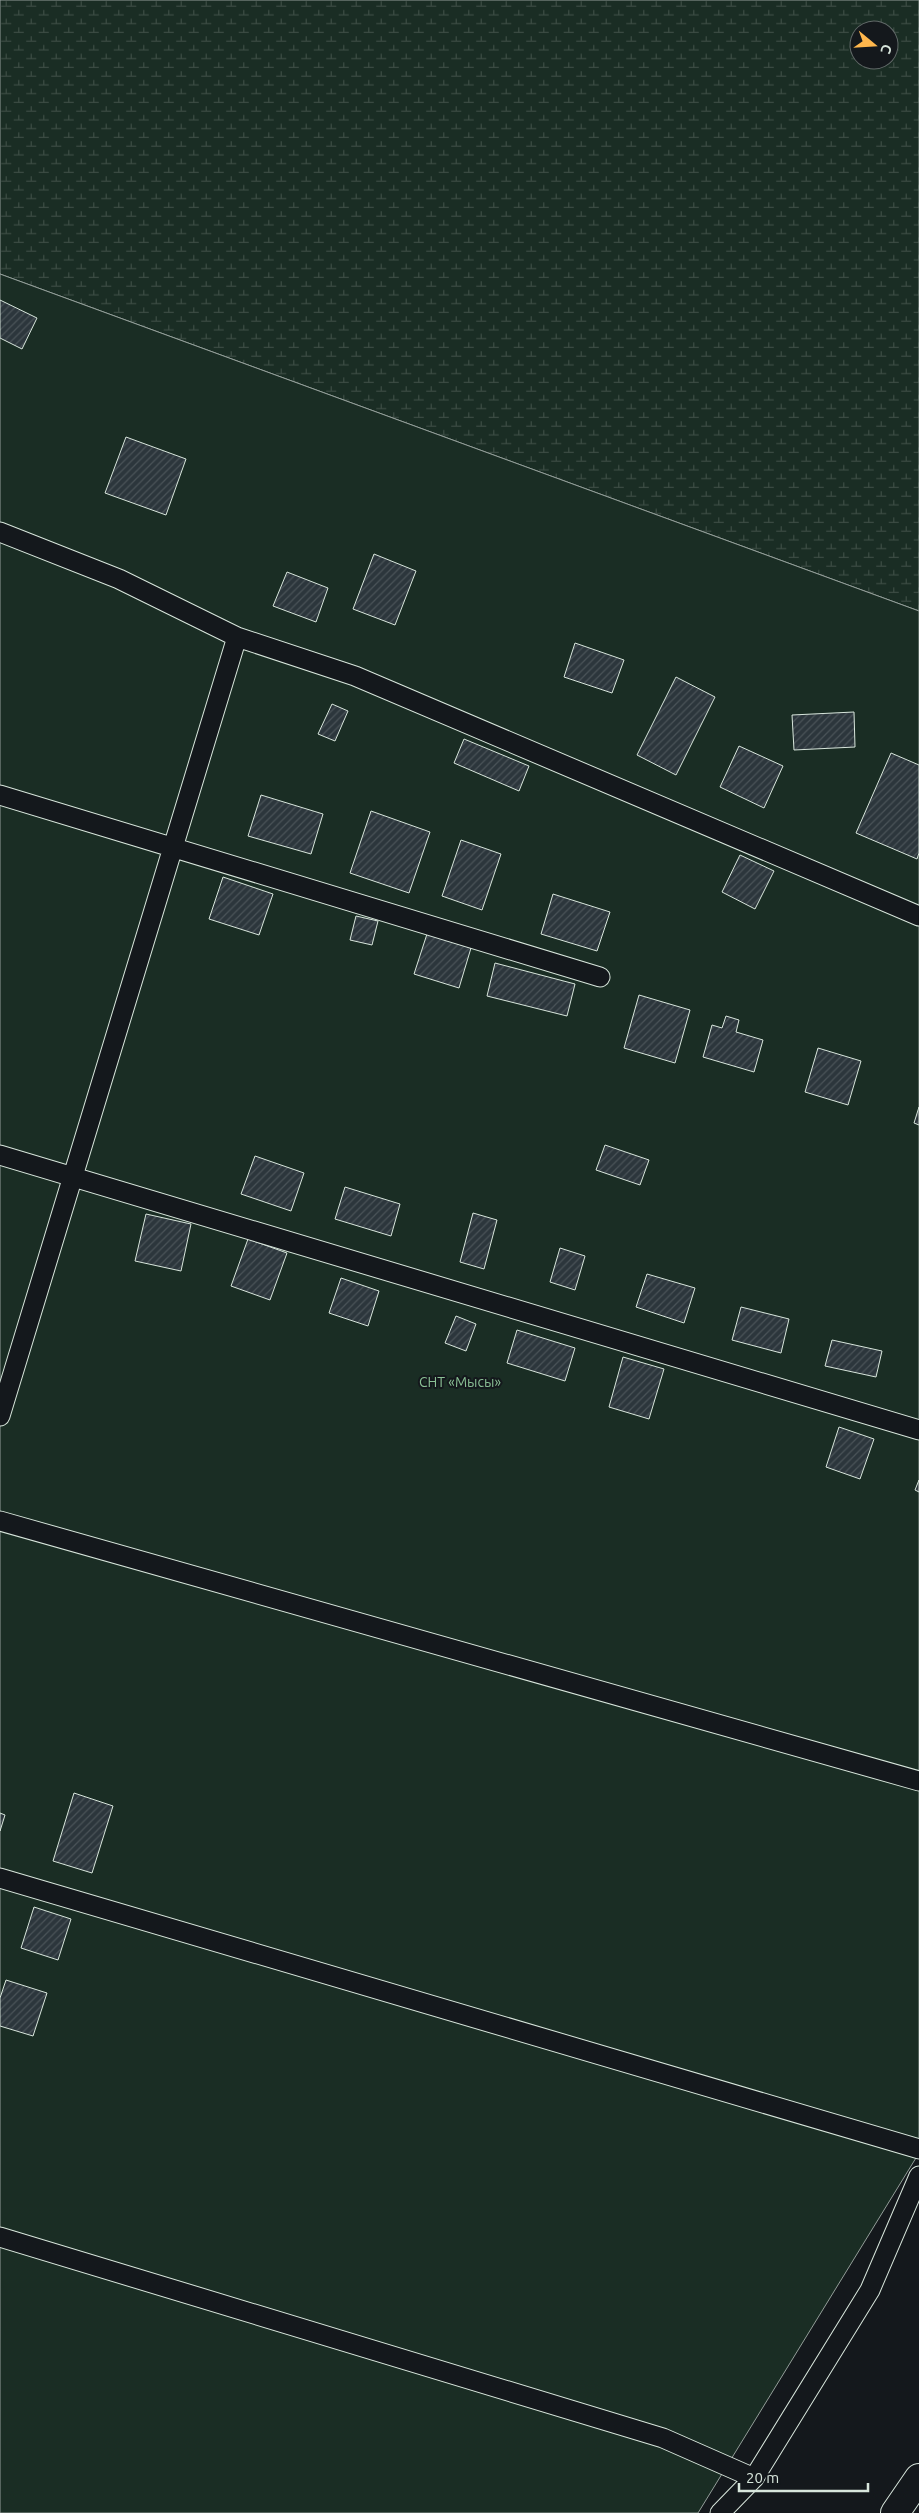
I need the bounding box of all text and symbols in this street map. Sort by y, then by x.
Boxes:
north arrow [849,20,899,70]
text: С [877,42,895,56]
park label: СНТ «Мысы» [419,1374,501,1390]
scale bar [739,2460,868,2492]
text: 20 m [746,2469,779,2486]

